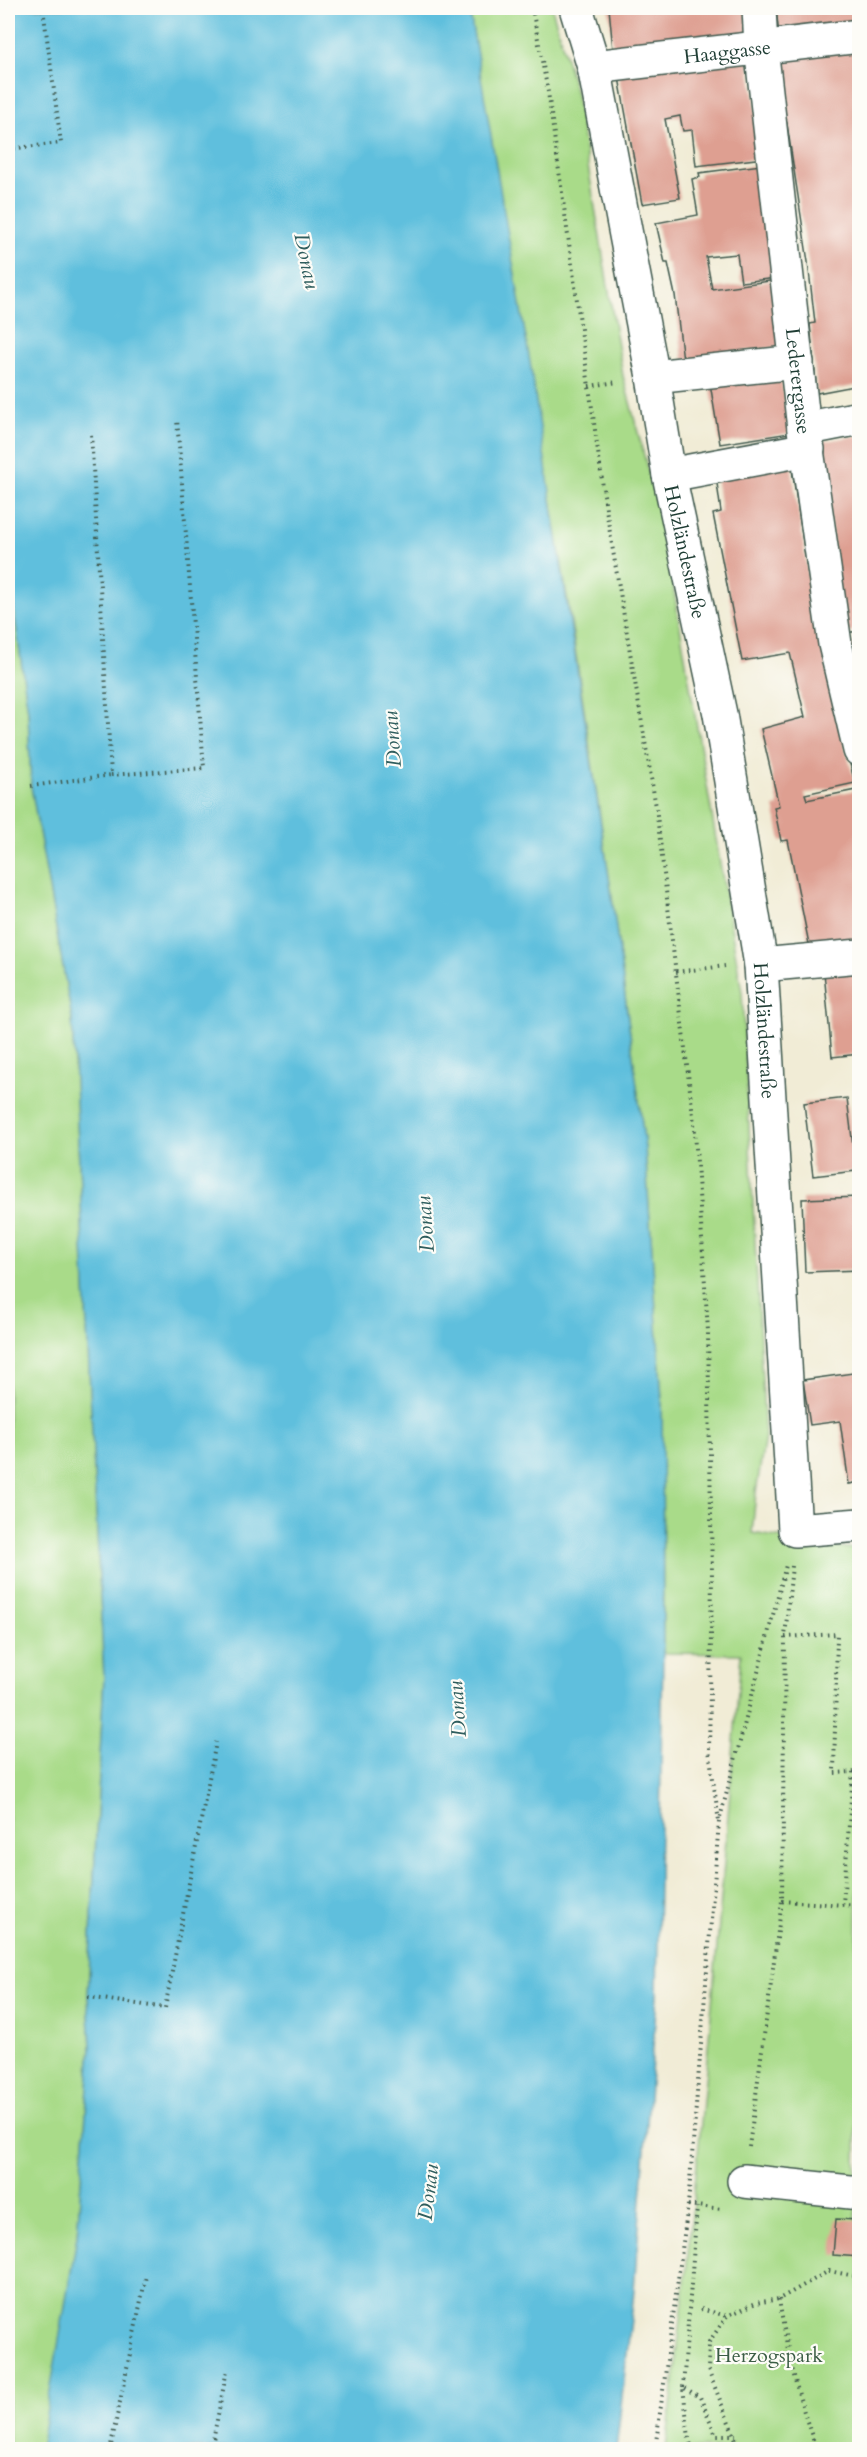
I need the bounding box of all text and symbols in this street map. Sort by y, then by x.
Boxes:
street label: Haaggasse [682,34,772,70]
water label: Donau [286,230,327,292]
street label: Lederergasse [779,326,818,436]
street label: Holzländestraße [657,482,712,621]
water label: Donau [376,709,409,768]
street label: Holzländestraße [747,962,782,1100]
water label: Donau [409,1194,442,1253]
water label: Donau [441,1679,474,1738]
water label: Donau [411,2162,446,2222]
park label: Herzogspark [715,2342,823,2369]

